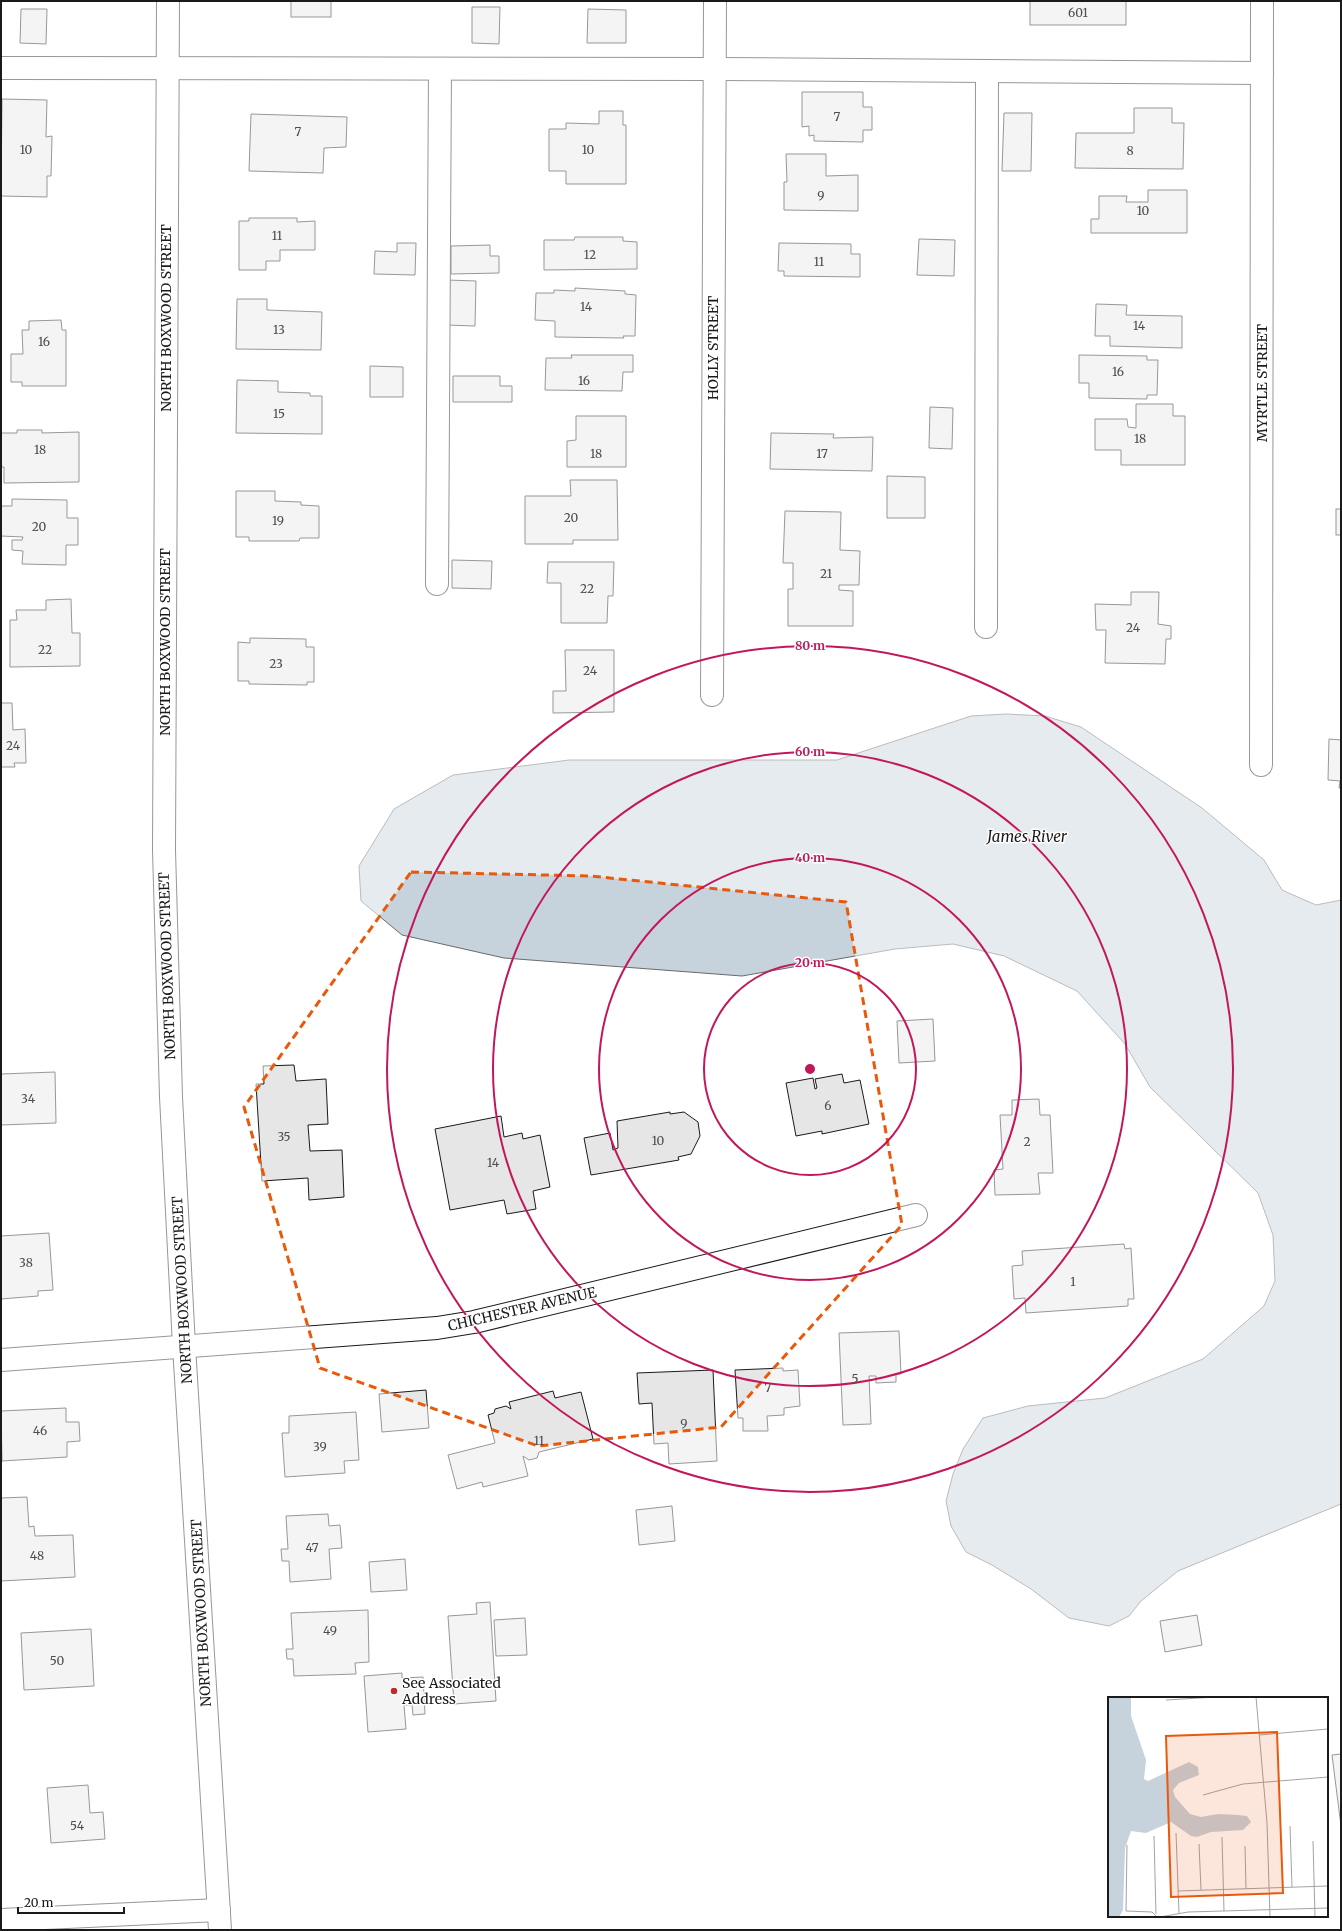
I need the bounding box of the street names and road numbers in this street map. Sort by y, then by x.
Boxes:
street label: NORTH BOXWOOD STREET [157,224,175,412]
street label: HOLLY STREET [704,296,722,400]
street label: MYRTLE STREET [1253,324,1271,442]
street label: NORTH BOXWOOD STREET [156,548,174,736]
street label: NORTH BOXWOOD STREET [155,872,179,1060]
street label: NORTH BOXWOOD STREET [168,1196,196,1384]
street label: CHICHESTER AVENUE [446,1283,598,1335]
street label: NORTH BOXWOOD STREET [187,1519,215,1707]

